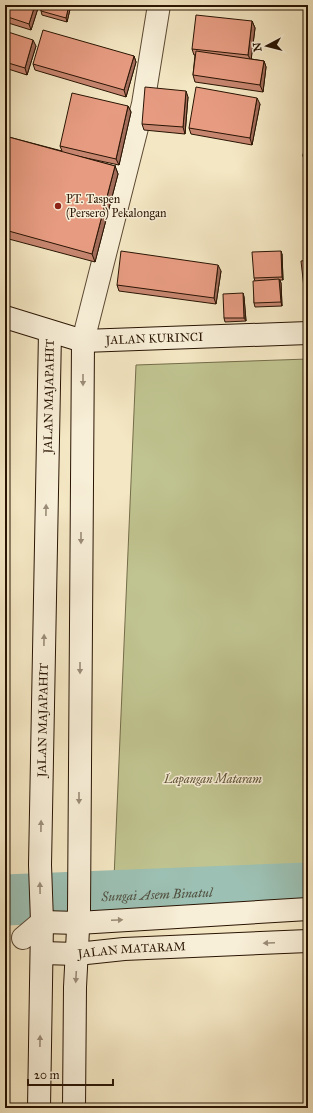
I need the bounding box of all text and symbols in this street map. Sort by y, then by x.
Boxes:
north arrow [247,26,287,66]
text: N [250,41,265,53]
place label: PT. Taspen (Persero) Pekalongan [66,192,167,221]
marker: PT. Taspen (Persero) Pekalongan [53,201,63,211]
street label: JALAN KURINCI [103,330,203,348]
street label: JALAN MAJAPAHIT [41,339,57,455]
one-way arrow [80,374,86,387]
one-way arrow [43,503,49,516]
one-way arrow [78,532,84,545]
one-way arrow [41,633,47,646]
one-way arrow [77,662,83,675]
street label: JALAN MAJAPAHIT [35,663,51,779]
park label: Lapangan Mataram [163,772,262,787]
one-way arrow [76,792,82,805]
one-way arrow [38,819,44,832]
one-way arrow [37,882,44,894]
water label: Sungai Asem Binatul [100,885,214,905]
one-way arrow [111,917,123,924]
street label: JALAN MATARAM [75,939,186,962]
one-way arrow [263,940,275,947]
one-way arrow [73,971,79,984]
one-way arrow [37,1034,43,1047]
scale bar [28,1061,113,1087]
text: 20 m [34,1068,60,1082]

